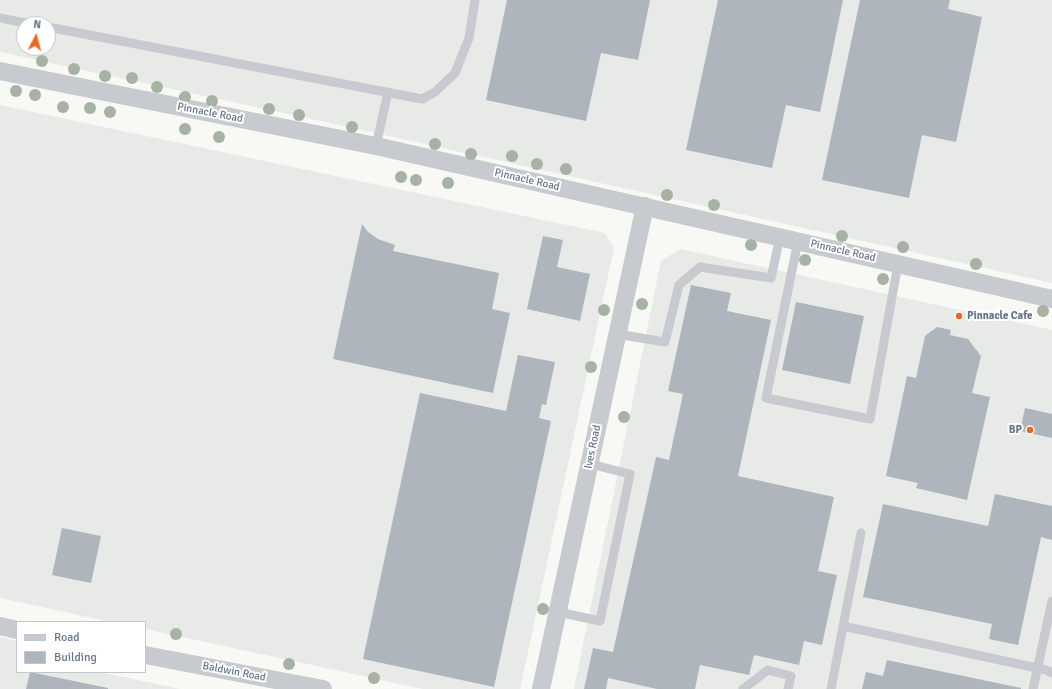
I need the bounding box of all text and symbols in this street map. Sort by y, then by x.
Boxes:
north arrow [16,16,56,56]
text: N [33,18,42,31]
street label: Pinnacle Road [176,100,244,126]
street label: Pinnacle Road [493,166,561,194]
street label: Pinnacle Road [809,237,877,265]
place label: Pinnacle Cafe [967,309,1033,323]
marker: Pinnacle Cafe [954,311,964,321]
place label: BP [1009,423,1022,437]
street label: Ives Road [582,424,604,470]
marker: BP [1025,425,1035,435]
legend [16,621,146,673]
text: Road [54,630,80,645]
text: Building [54,650,97,665]
street label: Baldwin Road [201,659,267,685]

